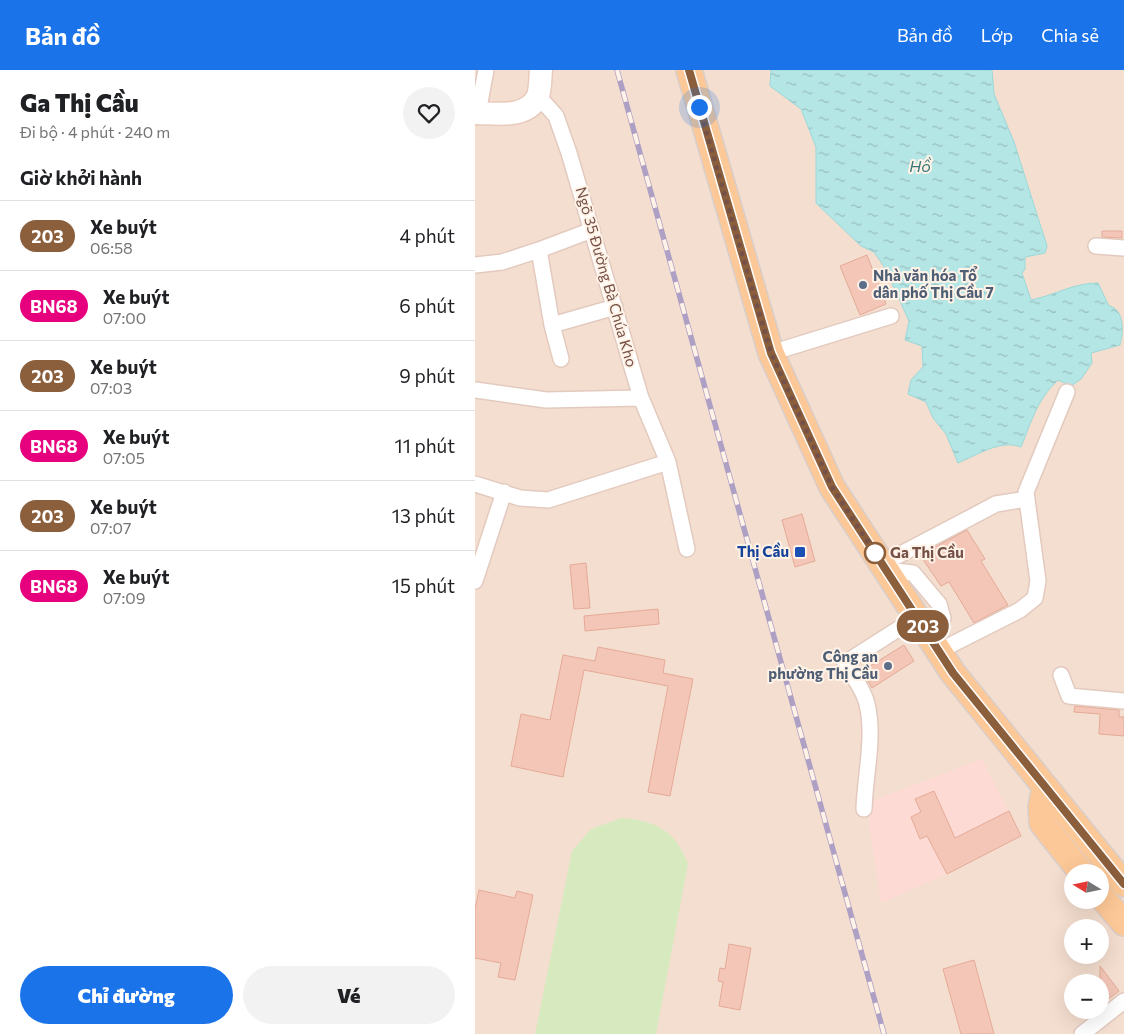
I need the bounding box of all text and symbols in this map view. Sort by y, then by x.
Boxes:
text: Bản đồ [25,21,100,50]
text: Bản đồ [897,24,953,46]
text: Lớp [981,24,1013,46]
text: Chia sẻ [1041,24,1099,46]
button: heart [403,87,455,139]
text: Ga Thị Cầu [20,88,139,117]
your location [687,95,712,120]
text: Đi bộ · 4 phút · 240 m [20,122,170,141]
water label: Hồ [909,156,932,175]
text: Giờ khởi hành [20,166,142,189]
street label: Ngõ 35 Đường Bà Chúa Kho [573,184,641,369]
text: Xe buýt [90,215,157,238]
text: 4 phút [399,224,455,247]
text: 203 [31,225,64,247]
text: 06:58 [90,238,133,257]
place label: Nhà văn hóa Tổ dân phố Thị Cầu 7 [873,266,994,302]
marker: Nhà văn hóa Tổ dân phố Thị Cầu 7 [857,279,869,291]
text: Xe buýt [103,285,170,308]
text: 6 phút [399,294,455,317]
text: BN68 [30,295,78,317]
text: 07:00 [103,308,146,327]
text: Xe buýt [90,355,157,378]
text: 9 phút [399,364,455,387]
text: 203 [31,365,64,387]
text: 07:03 [90,378,132,397]
text: Xe buýt [103,425,170,448]
text: 11 phút [395,434,455,457]
text: BN68 [30,435,78,457]
text: 07:05 [103,448,145,467]
text: Xe buýt [90,495,157,518]
text: 13 phút [392,504,455,527]
text: 203 [31,505,64,527]
text: 07:07 [90,518,131,537]
place label: Thị Cầu [737,542,789,561]
marker: Ga Thị Cầu [864,542,886,564]
place label: Ga Thị Cầu [890,543,964,562]
marker: Thị Cầu [793,545,807,559]
text: Xe buýt [103,565,170,588]
text: 15 phút [392,574,455,597]
text: BN68 [30,575,78,597]
text: 07:09 [103,588,145,607]
line badge: 203 [894,610,952,642]
text: 203 [907,615,939,637]
place label: Công an phường Thị Cầu [768,647,878,683]
marker: Công an phường Thị Cầu [882,660,894,672]
north arrow [1064,864,1109,909]
map controls [1064,864,1109,1019]
button: + [1064,919,1109,964]
button: Chỉ đường [20,966,233,1024]
button: Vé [243,966,455,1024]
button: − [1064,974,1109,1019]

